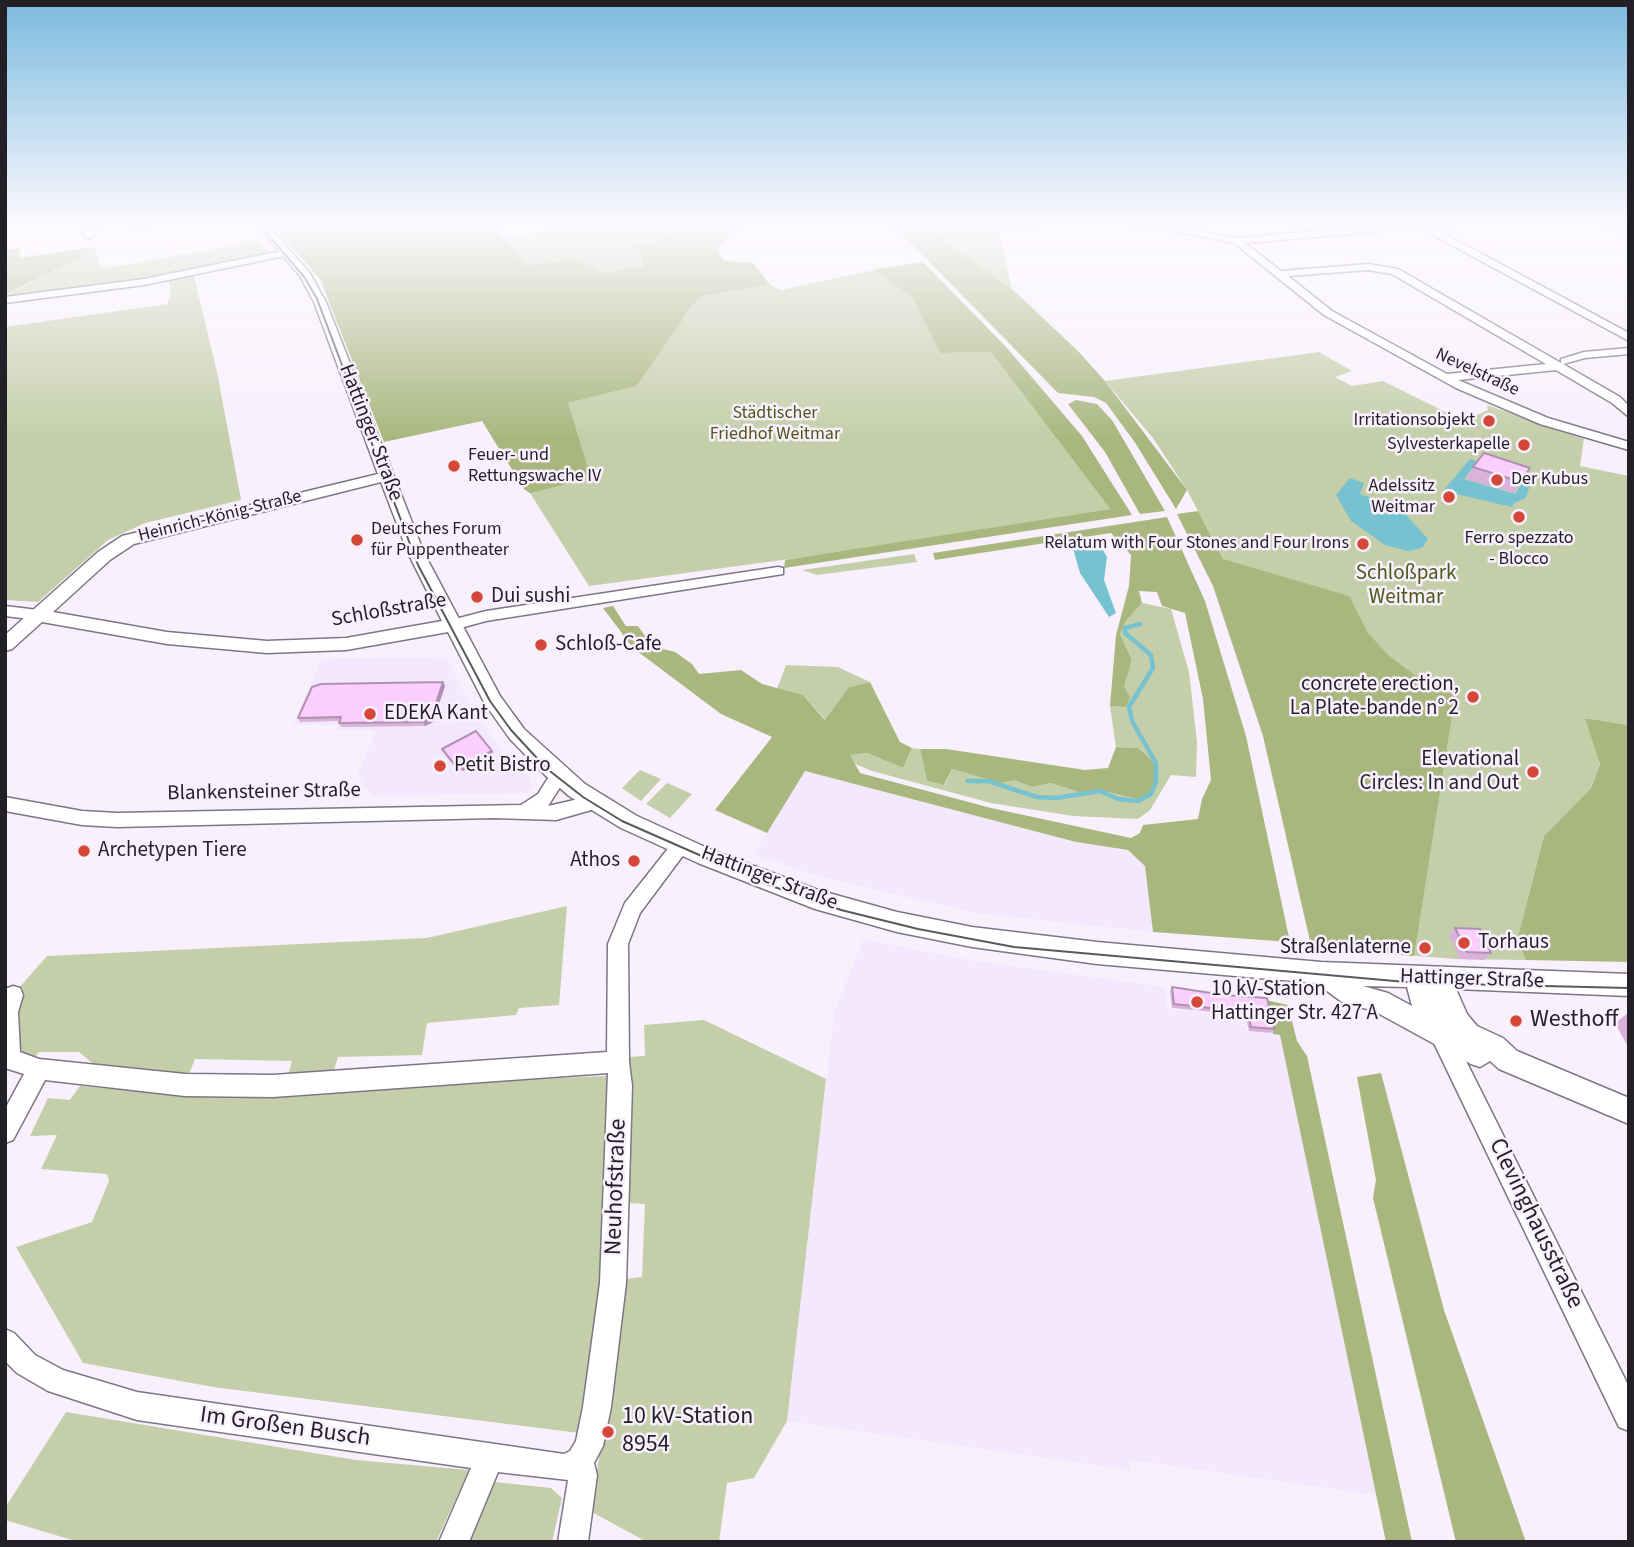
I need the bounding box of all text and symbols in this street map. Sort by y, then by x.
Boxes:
street label: Nevelstraße [1432,344,1522,402]
street label: Hattinger Straße [332,361,408,505]
park label: Städtischer Friedhof Weitmar [710,403,840,446]
place label: Irritationsobjekt [1353,410,1475,432]
marker: Irritationsobjekt [1481,413,1497,429]
place label: Sylvesterkapelle [1387,434,1510,456]
marker: Sylvesterkapelle [1516,437,1532,453]
place label: Feuer- und Rettungswache IV [468,445,601,488]
marker: Feuer- und Rettungswache IV [446,458,462,474]
place label: Der Kubus [1511,469,1588,491]
marker: Der Kubus [1489,472,1505,488]
place label: Adelssitz Weitmar [1368,476,1435,518]
street label: Heinrich-König-Straße [136,486,304,548]
marker: Adelssitz Weitmar [1441,489,1457,505]
marker: Ferro spezzato - Blocco [1511,509,1527,525]
place label: Deutsches Forum für Puppentheater [371,519,509,562]
place label: Ferro spezzato - Blocco [1464,528,1574,570]
marker: Deutsches Forum für Puppentheater [349,532,365,548]
place label: Relatum with Four Stones and Four Irons [1044,533,1349,555]
marker: Relatum with Four Stones and Four Irons [1355,536,1371,552]
park label: Schloßpark Weitmar [1356,561,1456,611]
place label: Dui sushi [491,584,570,610]
street label: Schloßstraße [329,588,449,634]
marker: Dui sushi [469,589,485,605]
place label: Schloß-Cafe [555,632,661,658]
marker: Schloß-Cafe [533,637,549,653]
place label: concrete erection, La Plate-bande n° 2 [1290,672,1459,722]
marker: concrete erection, La Plate-bande n° 2 [1465,689,1481,705]
place label: EDEKA Kant [384,701,488,727]
marker: EDEKA Kant [362,706,378,722]
place label: Elevational Circles: In and Out [1360,747,1519,797]
place label: Petit Bistro [454,753,551,779]
marker: Petit Bistro [432,758,448,774]
marker: Elevational Circles: In and Out [1525,764,1541,780]
street label: Blankensteiner Straße [167,779,361,807]
place label: Archetypen Tiere [98,838,247,864]
street label: Hattinger Straße [697,841,841,917]
marker: Archetypen Tiere [76,843,92,859]
place label: Athos [570,848,620,874]
marker: Athos [626,853,642,869]
place label: Torhaus [1478,930,1549,956]
place label: Straßenlaterne [1280,935,1411,961]
marker: Torhaus [1456,935,1472,951]
marker: Straßenlaterne [1417,940,1433,956]
street label: Hattinger Straße [1399,965,1545,995]
place label: 10 kV-Station Hattinger Str. 427 A [1211,977,1378,1027]
marker: 10 kV-Station Hattinger Str. 427 A [1189,994,1205,1010]
place label: Westhoff [1530,1007,1618,1035]
marker: Westhoff [1508,1013,1524,1029]
street label: Neuhofstraße [600,1118,634,1256]
street label: Clevinghausstraße [1481,1134,1589,1314]
street label: Im Großen Busch [198,1402,372,1454]
place label: 10 kV-Station 8954 [622,1404,753,1460]
marker: 10 kV-Station 8954 [600,1424,616,1440]

